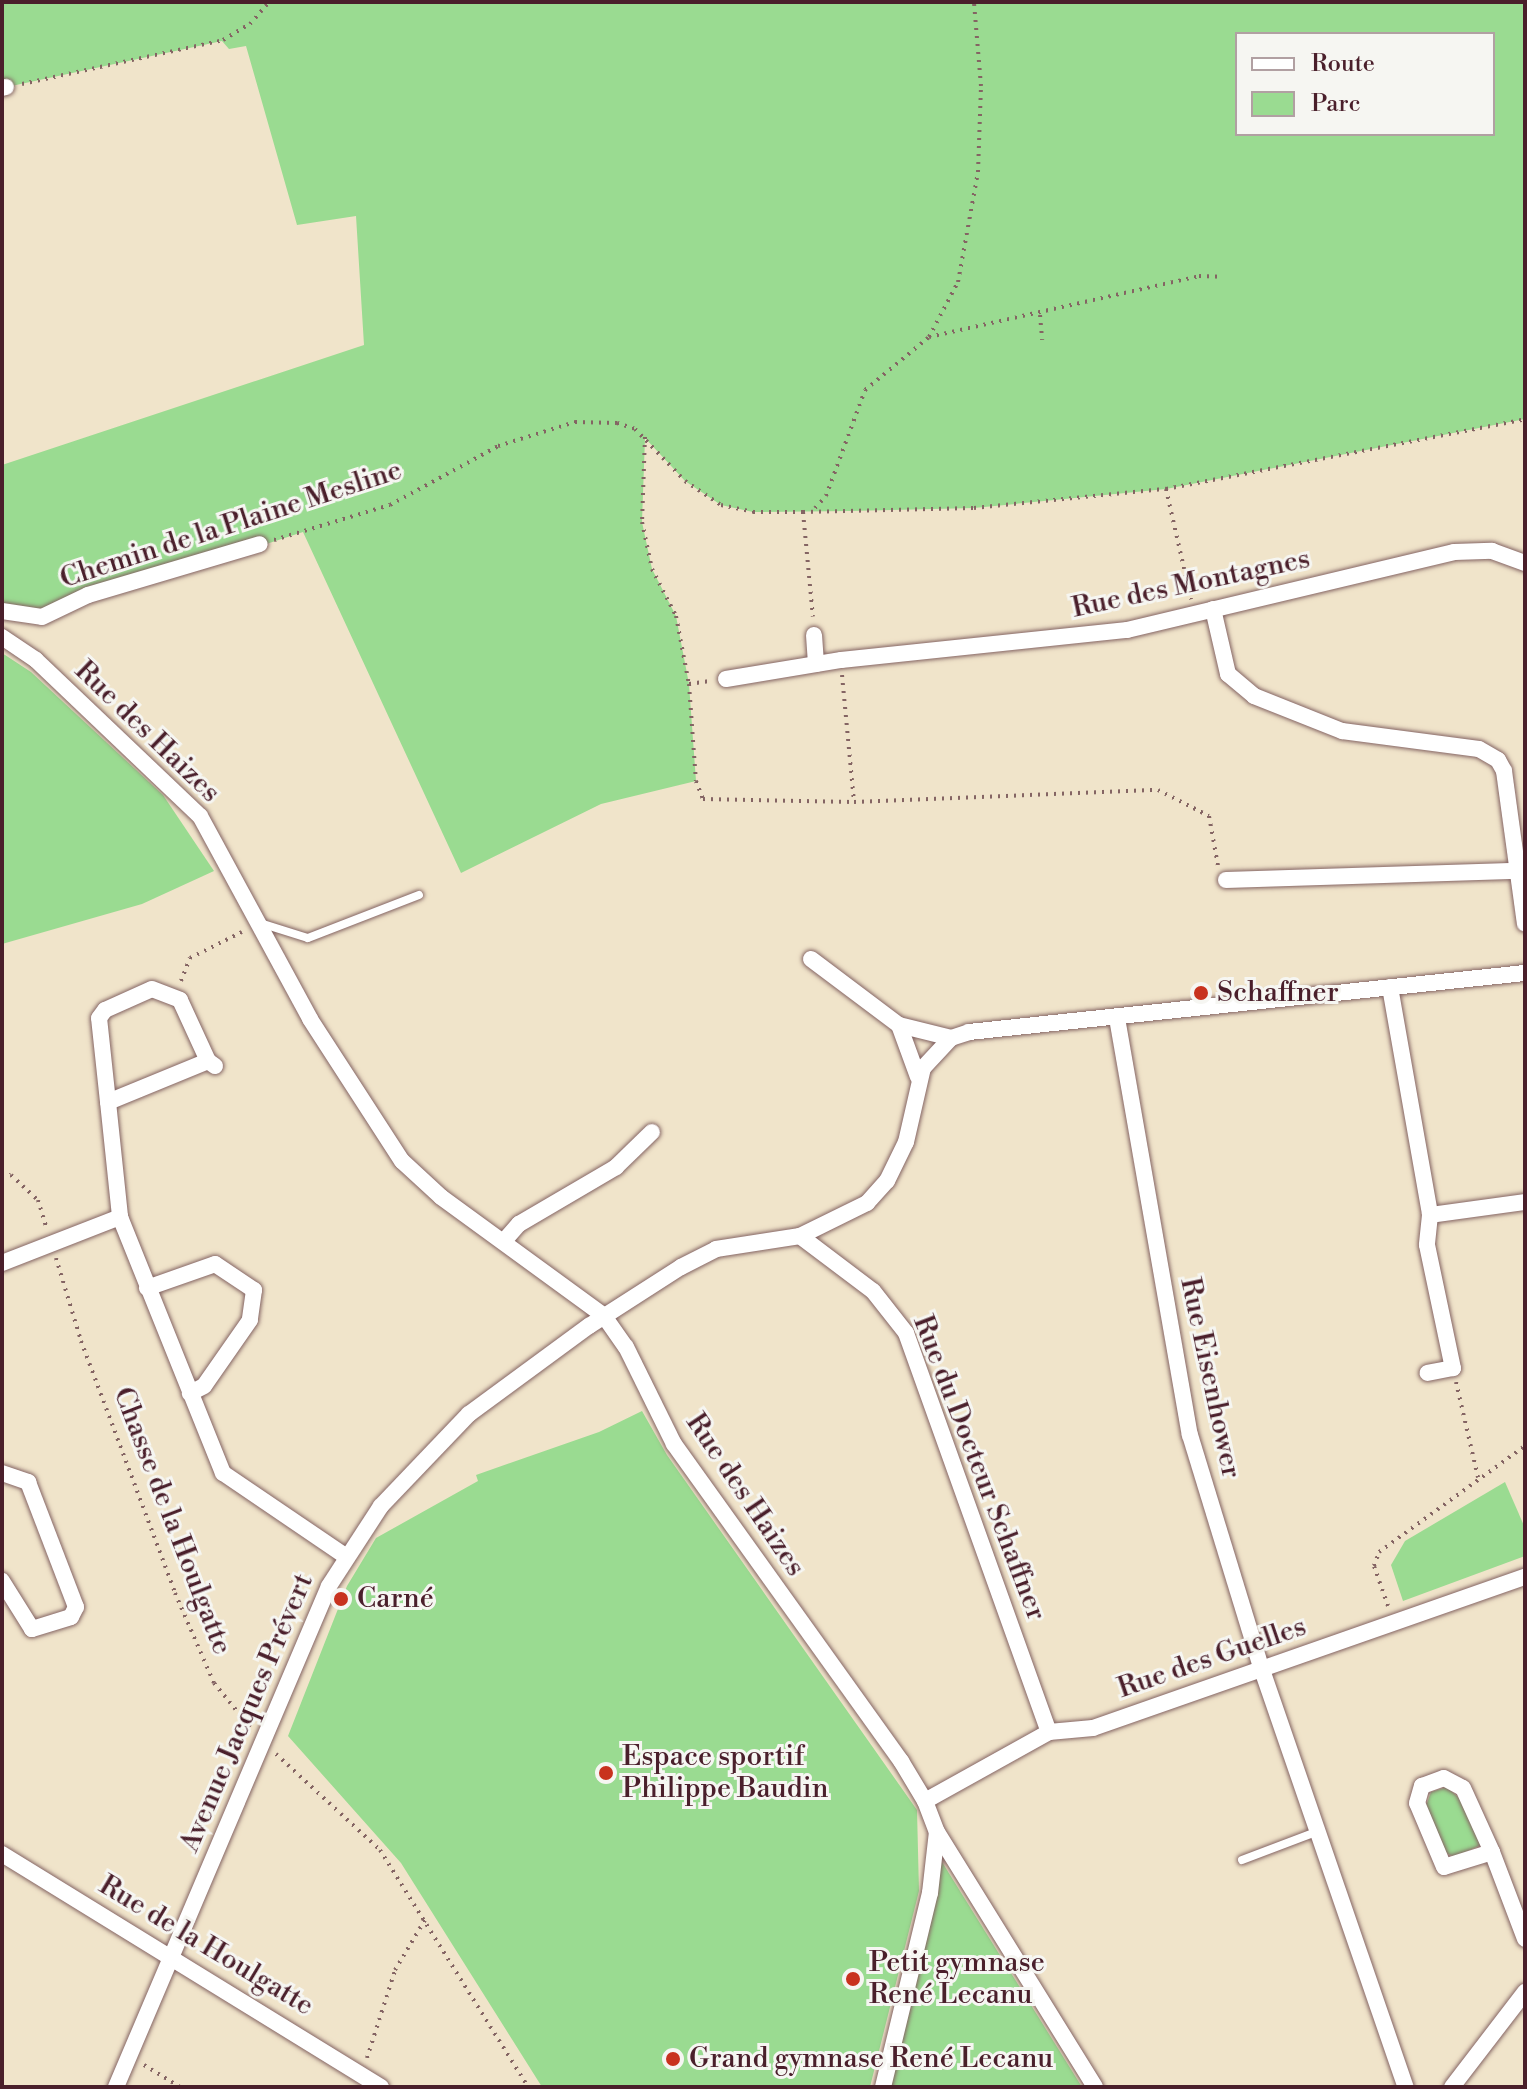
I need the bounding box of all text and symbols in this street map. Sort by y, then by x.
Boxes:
legend [1235,32,1495,136]
text: Route [1311,49,1375,79]
text: Parc [1311,89,1361,119]
street label: Chemin de la Plaine Mesline [56,454,406,596]
street label: Rue des Montagnes [1069,542,1313,626]
street label: Rue des Haizes [67,654,227,810]
place label: Schaffner [1217,976,1339,1010]
marker: Schaffner [1192,984,1210,1002]
street label: Rue Eisenhower [1172,1275,1248,1481]
street label: Rue du Docteur Schaffner [905,1311,1053,1625]
street label: Chasse de la Houlgatte [106,1383,238,1659]
street label: Rue des Haizes [678,1407,812,1583]
street label: Avenue Jacques Prévert [173,1569,321,1857]
place label: Carné [357,1582,434,1616]
marker: Carné [332,1590,350,1608]
street label: Rue des Guelles [1113,1610,1311,1706]
place label: Espace sportif Philippe Baudin [622,1740,829,1806]
marker: Espace sportif Philippe Baudin [597,1764,615,1782]
street label: Rue de la Houlgatte [93,1869,319,2023]
place label: Petit gymnase René Lecanu [869,1946,1045,2012]
marker: Petit gymnase René Lecanu [844,1970,862,1988]
place label: Grand gymnase René Lecanu [689,2042,1053,2076]
marker: Grand gymnase René Lecanu [664,2050,682,2068]

